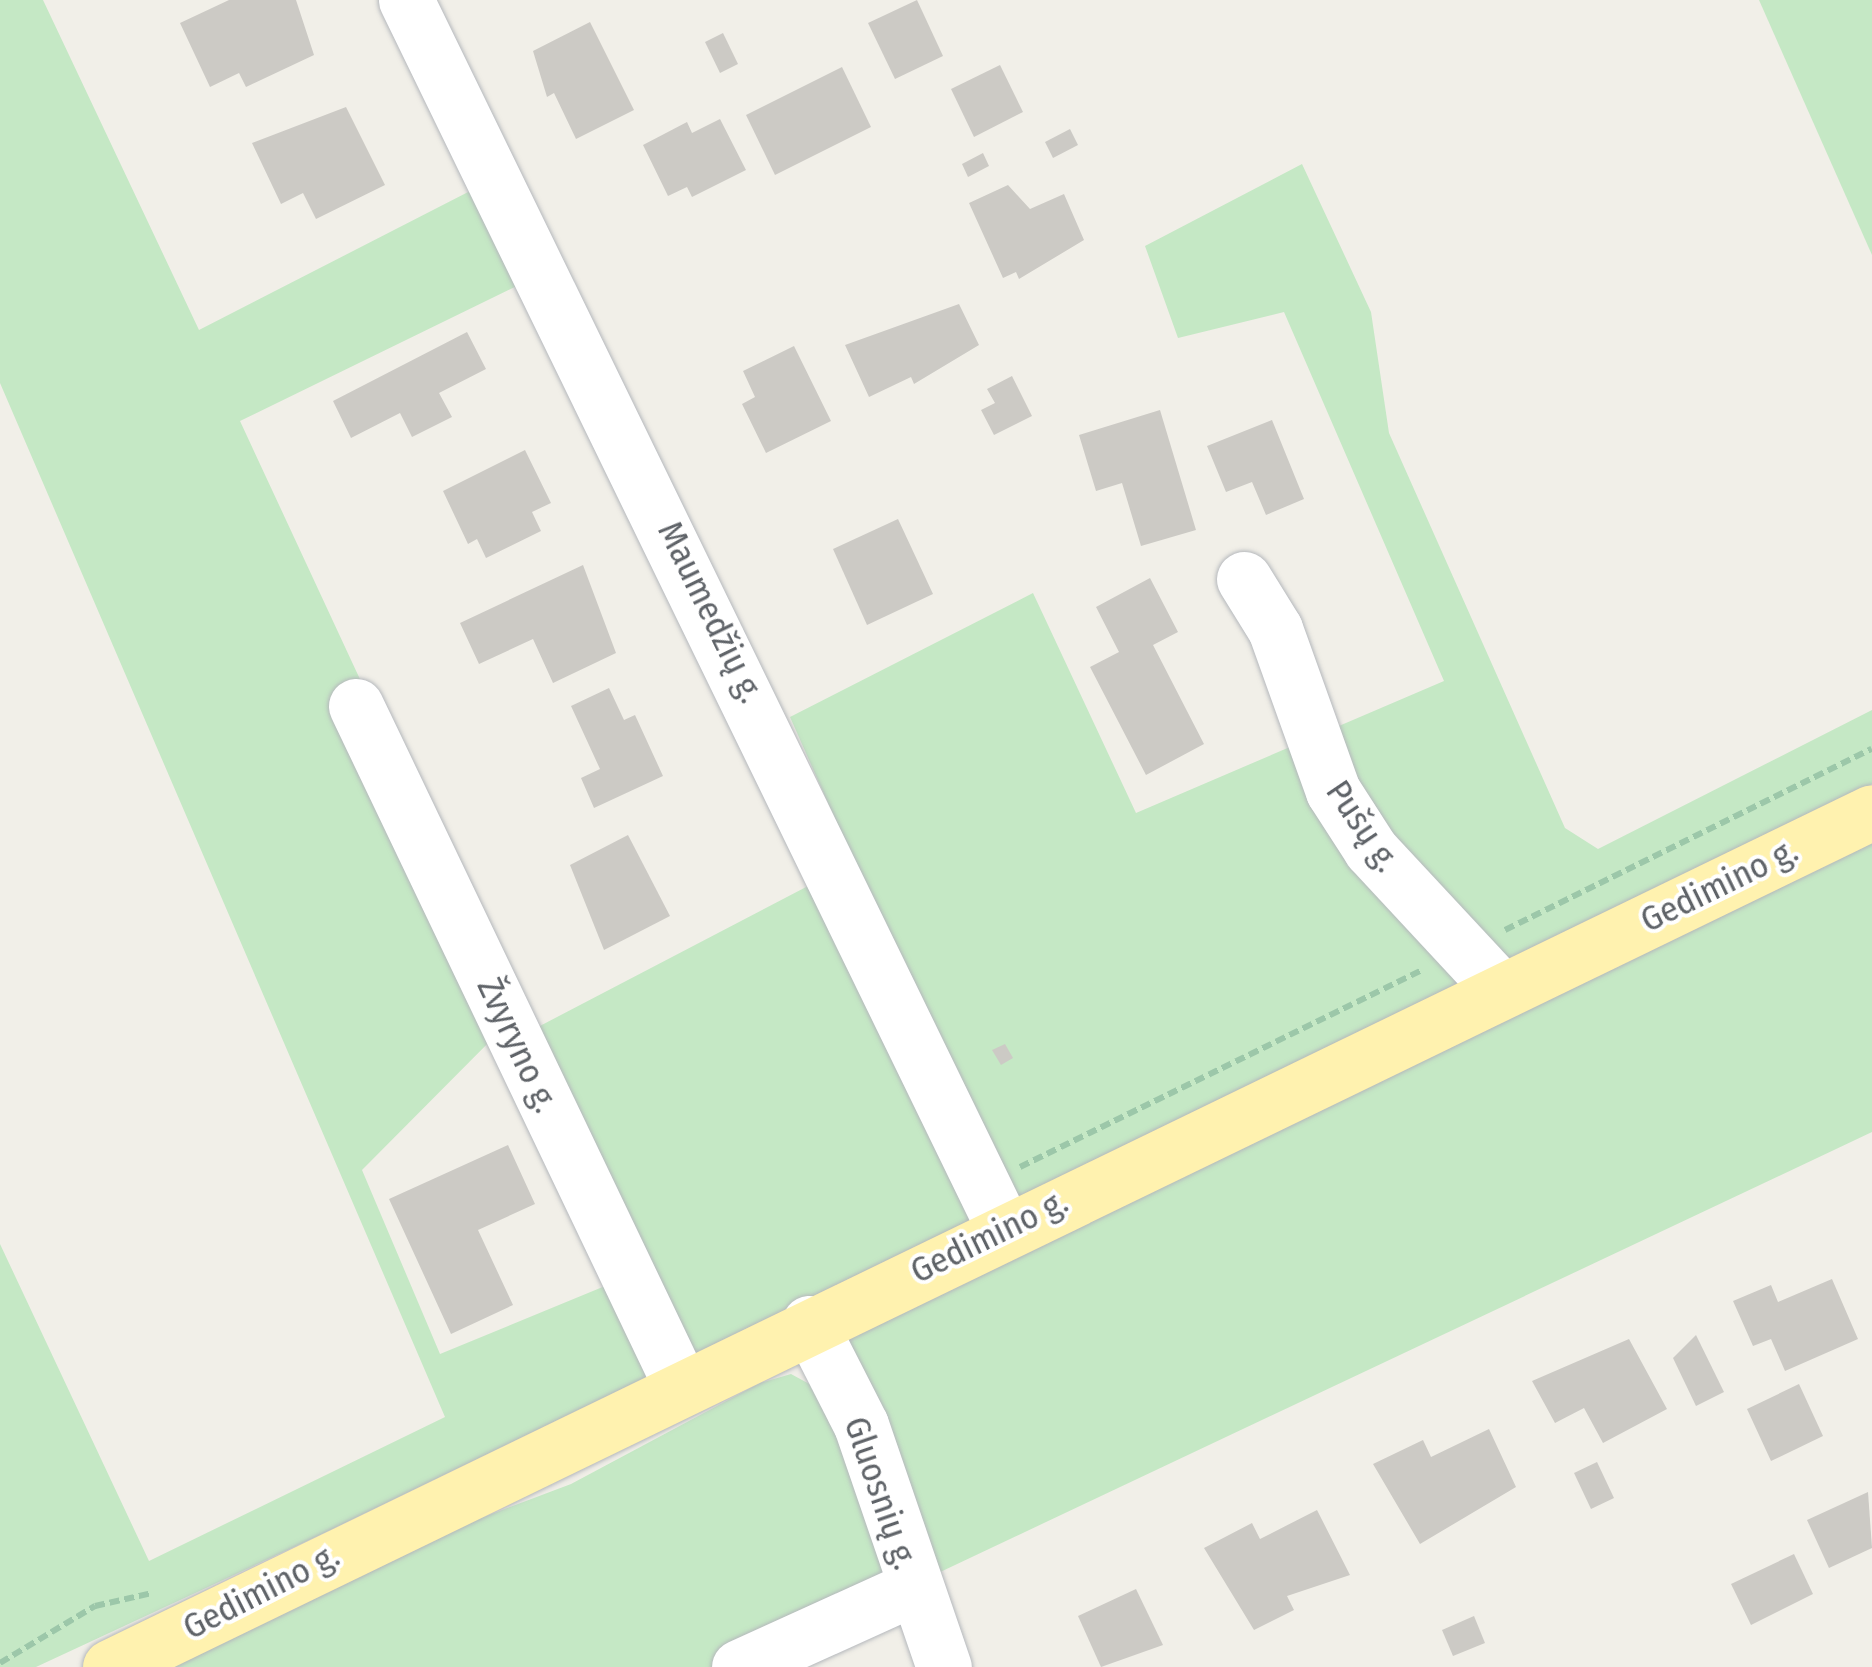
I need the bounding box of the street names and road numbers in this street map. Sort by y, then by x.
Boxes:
street label: Maumedžių g. [649,515,773,709]
street label: Pušų g. [1317,772,1409,880]
street label: Gedimino g. [1634,829,1804,941]
street label: Žvyryno g. [469,971,567,1119]
street label: Gedimino g. [904,1180,1074,1292]
street label: Gluosnių g. [835,1411,927,1575]
street label: Gedimino g. [176,1534,346,1648]

